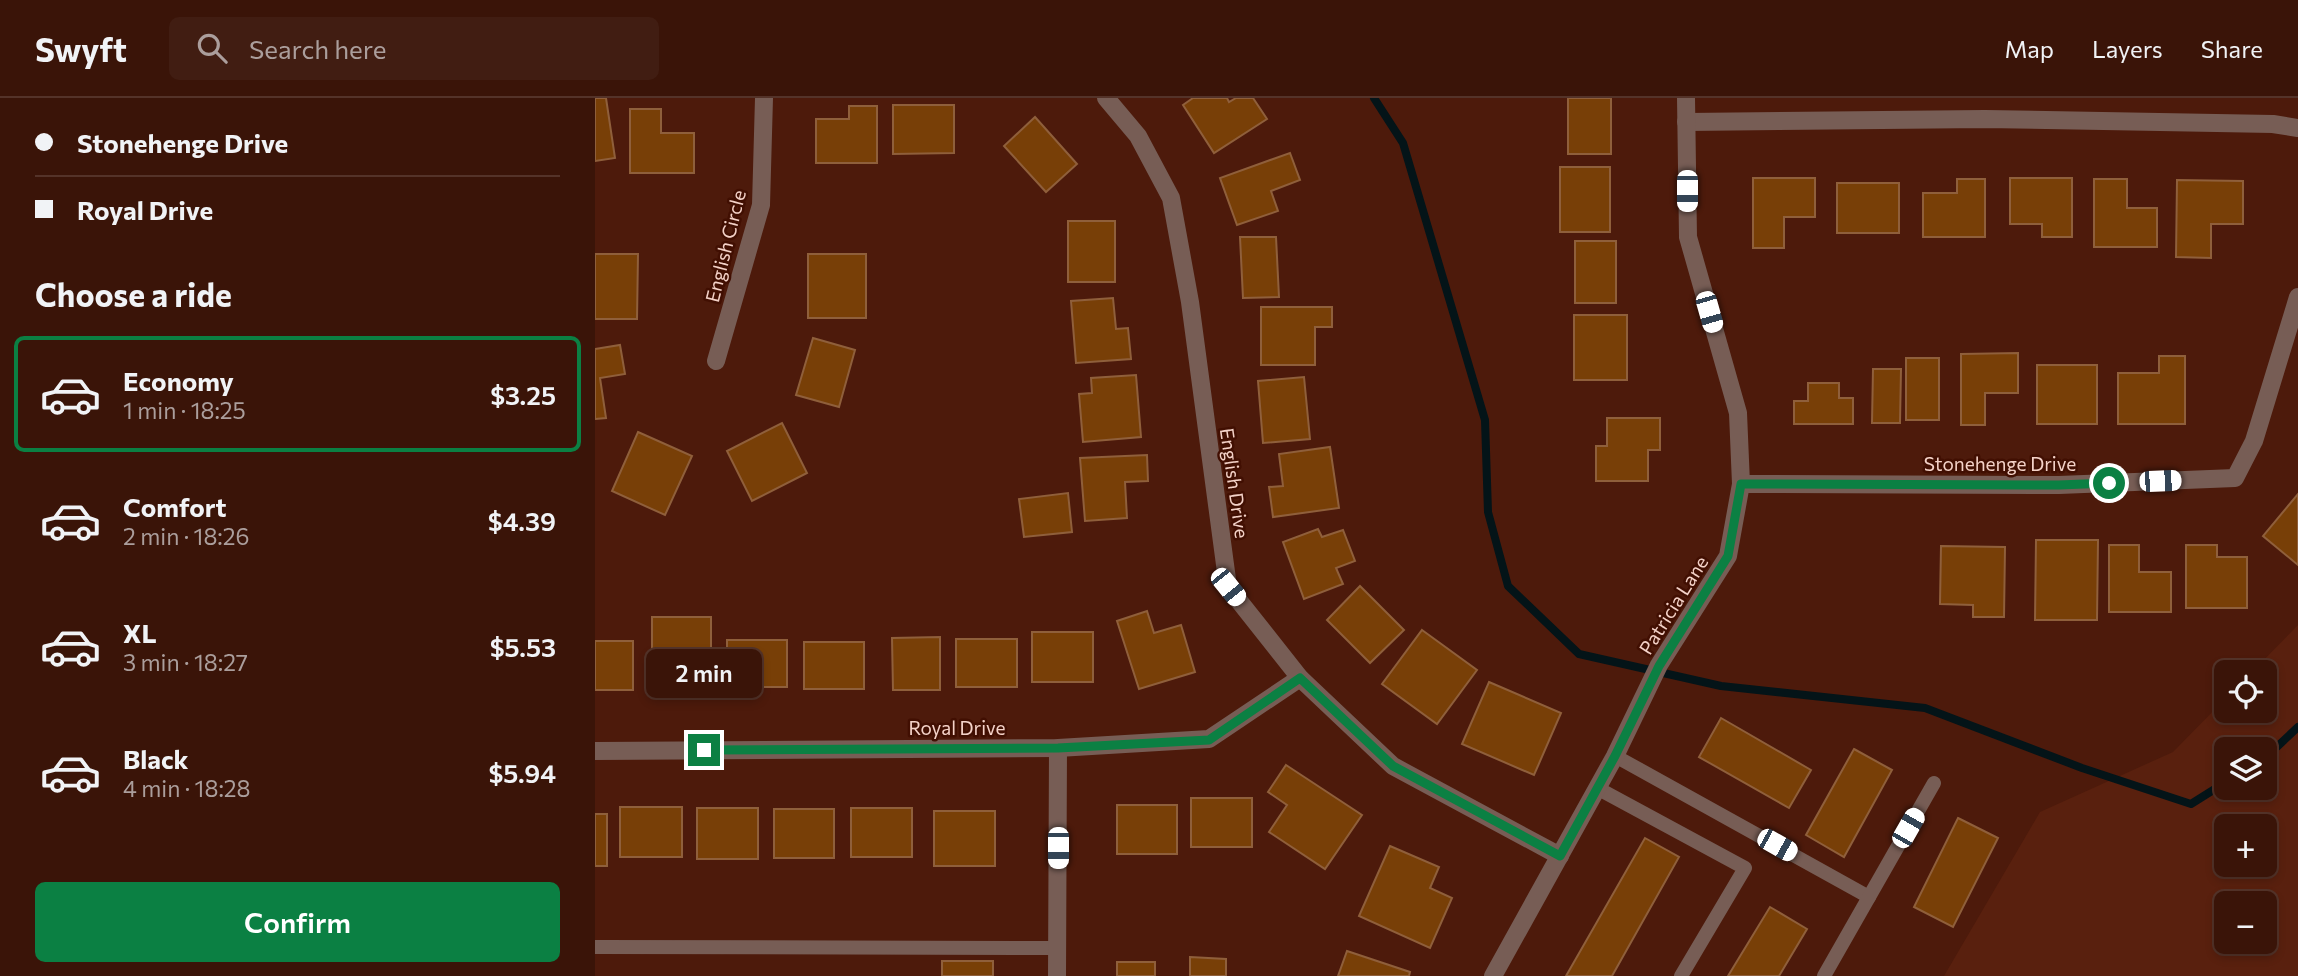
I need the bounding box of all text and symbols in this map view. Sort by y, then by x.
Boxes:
search box [169,17,659,80]
text: Swyft [35,28,127,69]
icon: search [193,29,231,67]
text: Search here [249,33,386,64]
text: Map [2005,34,2054,63]
text: Layers [2092,34,2163,63]
text: Share [2201,34,2263,63]
text: Stonehenge Drive [77,127,288,158]
car [1677,170,1698,212]
street label: English Circle [700,188,750,304]
text: Royal Drive [77,194,213,225]
text: Choose a ride [35,274,232,314]
car [1694,289,1725,335]
icon: car [39,363,102,426]
text: Economy [123,365,234,396]
text: $3.25 [490,379,556,410]
text: 1 min · 18:25 [123,396,246,424]
street label: English Drive [1216,426,1254,540]
street label: Stonehenge Drive [1924,452,2076,475]
route start [2093,467,2125,499]
car [2139,470,2182,492]
icon: car [39,489,102,552]
text: Comfort [123,491,226,522]
text: $4.39 [488,505,556,536]
text: 2 min · 18:26 [123,522,249,550]
street label: Patricia Lane [1634,552,1712,658]
car [1207,564,1250,610]
icon: car [39,615,102,678]
text: XL [123,617,157,648]
text: $5.53 [490,631,556,662]
text: 3 min · 18:27 [123,648,248,676]
callout: 2 min [646,648,762,698]
text: 2 min [676,659,732,687]
map controls [2214,660,2277,954]
button: locate [2214,660,2277,723]
street label: Royal Drive [908,716,1006,739]
route end [688,734,720,766]
button: layers [2214,737,2277,800]
icon: car [39,741,102,804]
text: Black [123,743,189,774]
text: $5.94 [488,757,556,788]
text: 4 min · 18:28 [123,774,250,802]
car [1889,805,1928,851]
button: + [2214,814,2277,877]
car [1754,826,1801,864]
car [1048,827,1069,869]
button: Confirm [35,882,560,962]
button: − [2214,891,2277,954]

